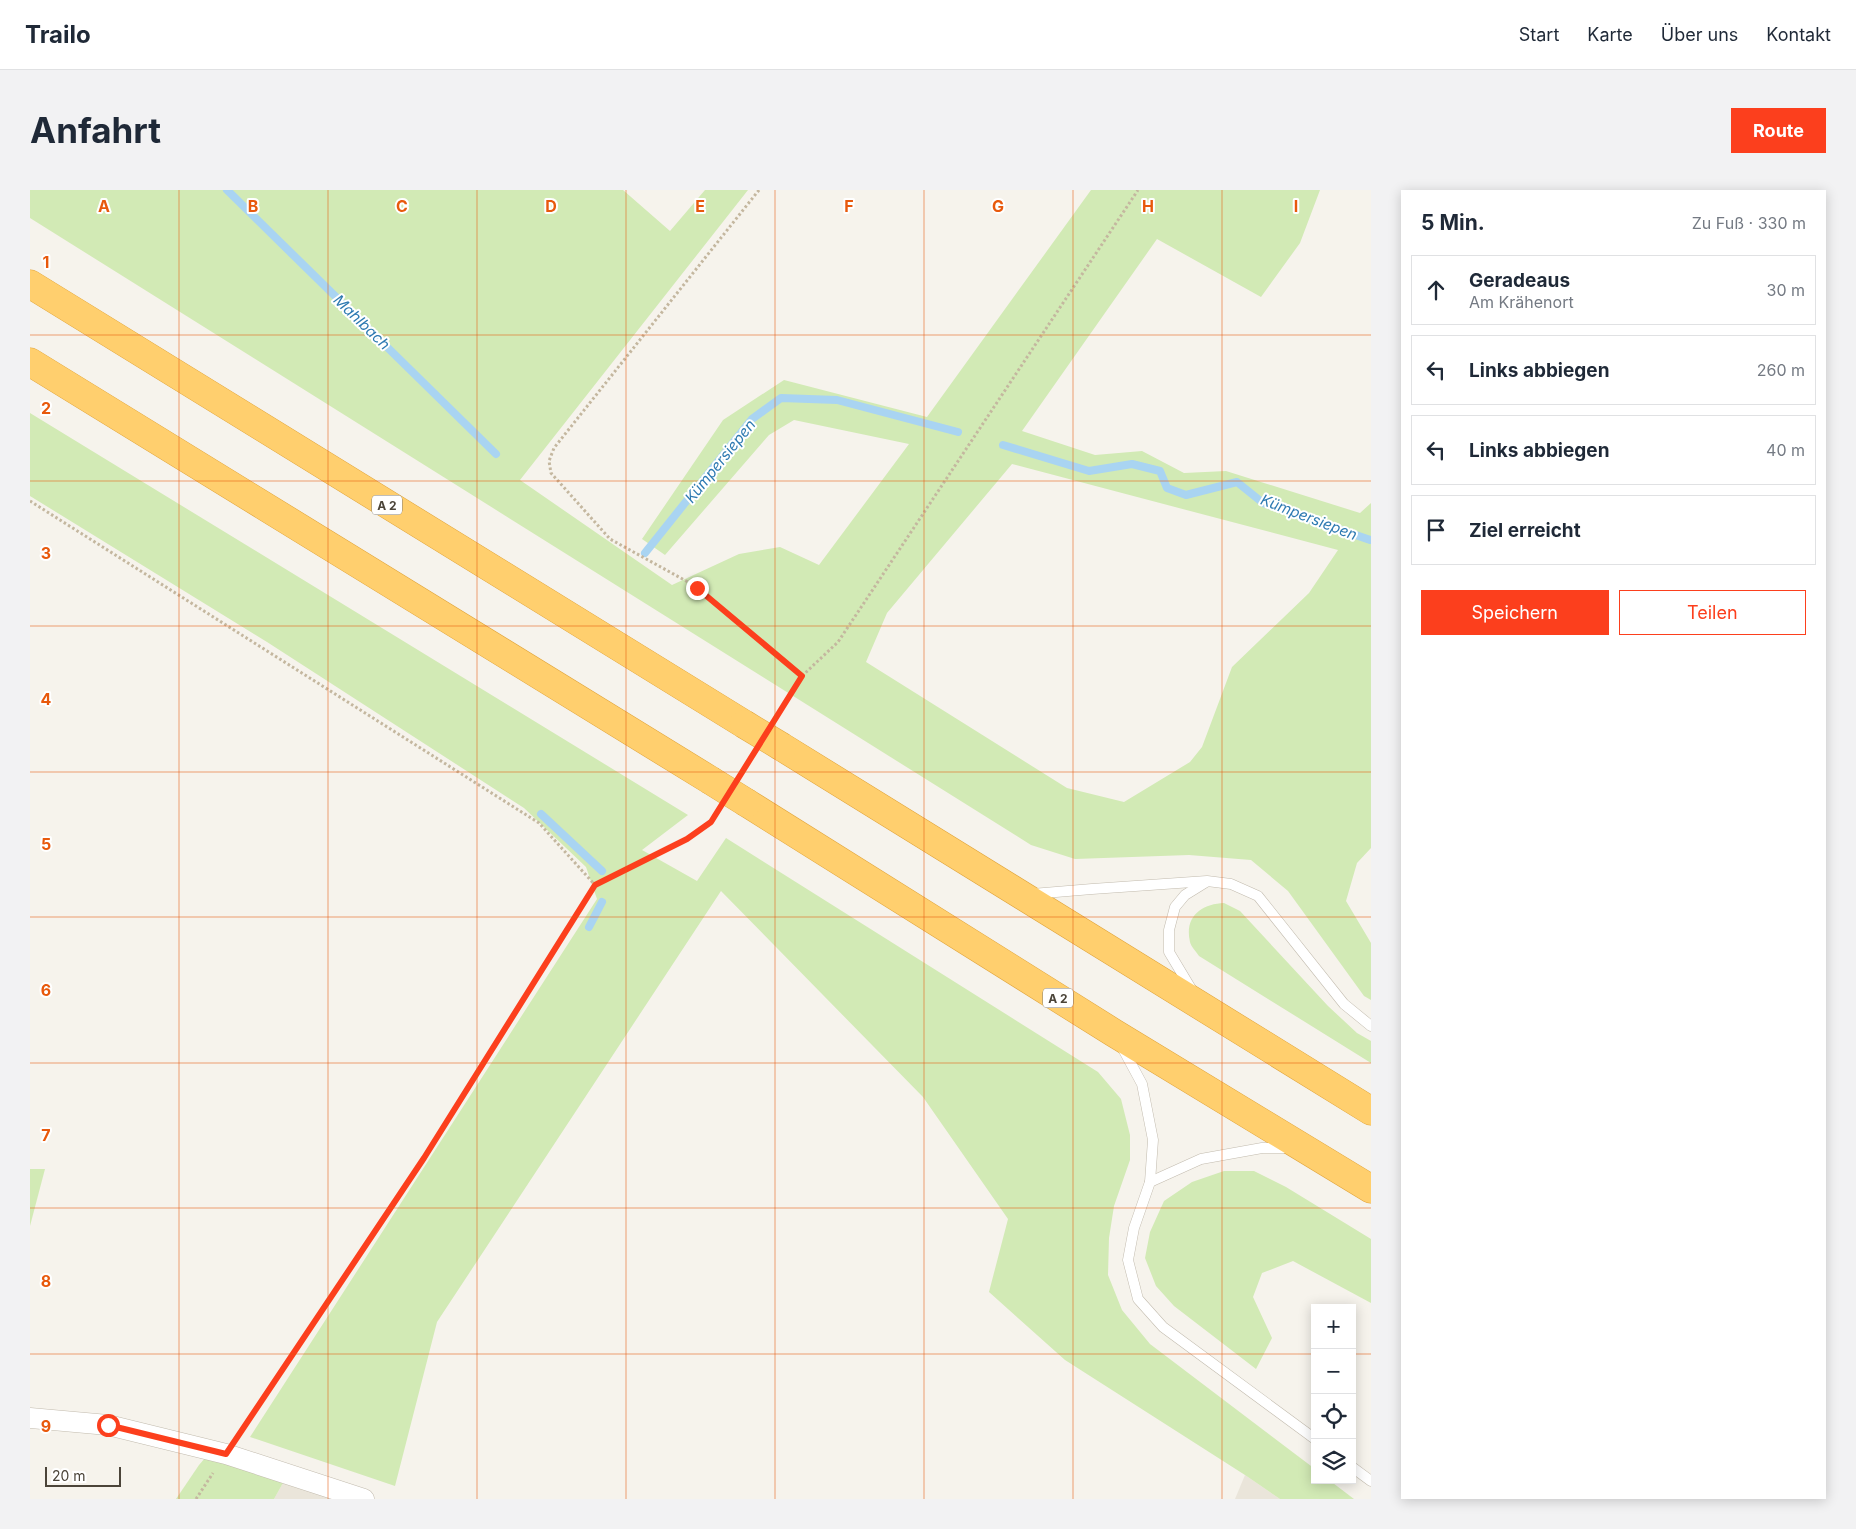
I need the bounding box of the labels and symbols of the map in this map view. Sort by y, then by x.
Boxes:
text: A [98,196,110,216]
text: B [248,196,258,216]
text: C [396,196,408,216]
text: D [545,196,557,216]
text: E [695,196,705,216]
text: F [844,196,854,216]
text: G [992,196,1004,216]
text: H [1142,196,1154,216]
text: I [1294,196,1298,216]
text: 1 [43,252,49,272]
water label: Mahlbach [330,290,394,354]
text: 2 [41,398,51,418]
water label: Kümpersiepen [681,415,760,507]
water label: Kümpersiepen [1258,490,1360,544]
road number: A 2 [372,496,402,514]
text: 3 [41,543,51,563]
route end [686,577,709,600]
text: 4 [41,689,52,709]
text: 5 [41,834,51,854]
text: 6 [41,980,51,1000]
road number: A 2 [1043,988,1073,1008]
text: 7 [41,1125,51,1145]
text: 8 [41,1271,51,1291]
route start [97,1414,120,1437]
text: 9 [41,1416,51,1436]
scale bar [45,1464,121,1487]

